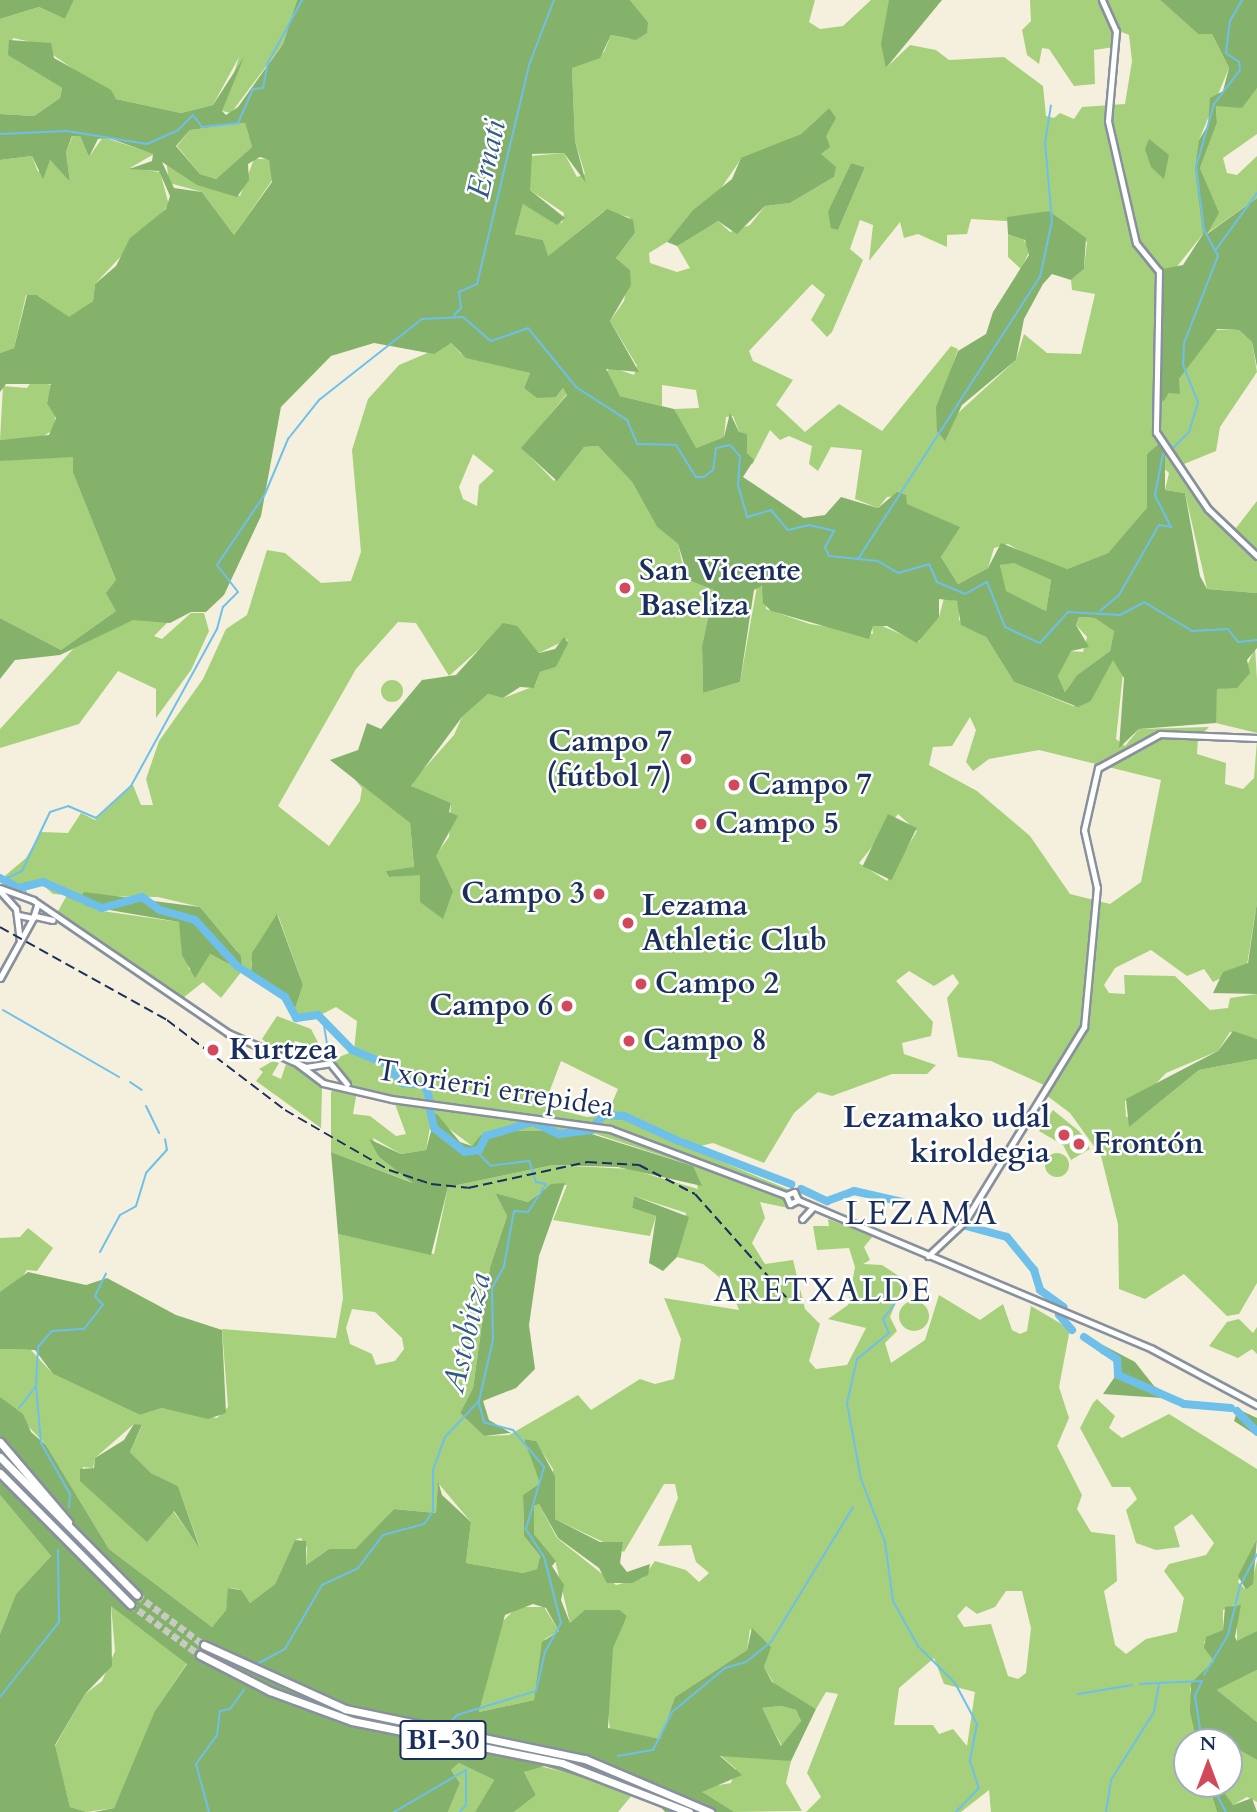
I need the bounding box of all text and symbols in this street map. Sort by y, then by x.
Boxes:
water label: Ernati [459,116,515,202]
place label: San Vicente Baseliza [639,553,801,624]
marker: San Vicente Baseliza [617,580,633,596]
place label: Campo 7 (fútbol 7) [546,724,672,794]
marker: Campo 7 (fútbol 7) [678,751,694,767]
place label: Campo 7 [748,767,872,803]
marker: Campo 7 [726,777,742,793]
place label: Campo 5 [715,806,839,842]
marker: Campo 5 [693,816,709,832]
place label: Campo 3 [461,876,585,912]
marker: Campo 3 [591,886,607,902]
place label: Lezama Athletic Club [642,888,827,958]
marker: Lezama Athletic Club [620,915,636,931]
place label: Campo 2 [655,966,779,1002]
marker: Campo 2 [633,976,649,992]
place label: Campo 6 [429,988,553,1024]
marker: Campo 6 [559,998,575,1014]
place label: Campo 8 [643,1023,767,1059]
place label: Kurtzea [229,1032,338,1068]
marker: Campo 8 [621,1033,637,1049]
marker: Kurtzea [203,1040,223,1060]
street label: Txorierri errepidea [373,1052,617,1126]
place label: Lezamako udal kiroldegia [843,1100,1050,1170]
place label: Frontón [1093,1126,1204,1162]
marker: Lezamako udal kiroldegia [1056,1127,1072,1143]
marker: Frontón [1071,1136,1087,1152]
district label: LEZAMA [846,1194,998,1234]
water label: Astobitza [435,1269,499,1397]
district label: ARETXALDE [715,1272,931,1310]
road number: BI-30 [399,1716,487,1764]
north arrow [1173,1728,1243,1798]
text: N [1200,1731,1216,1757]

